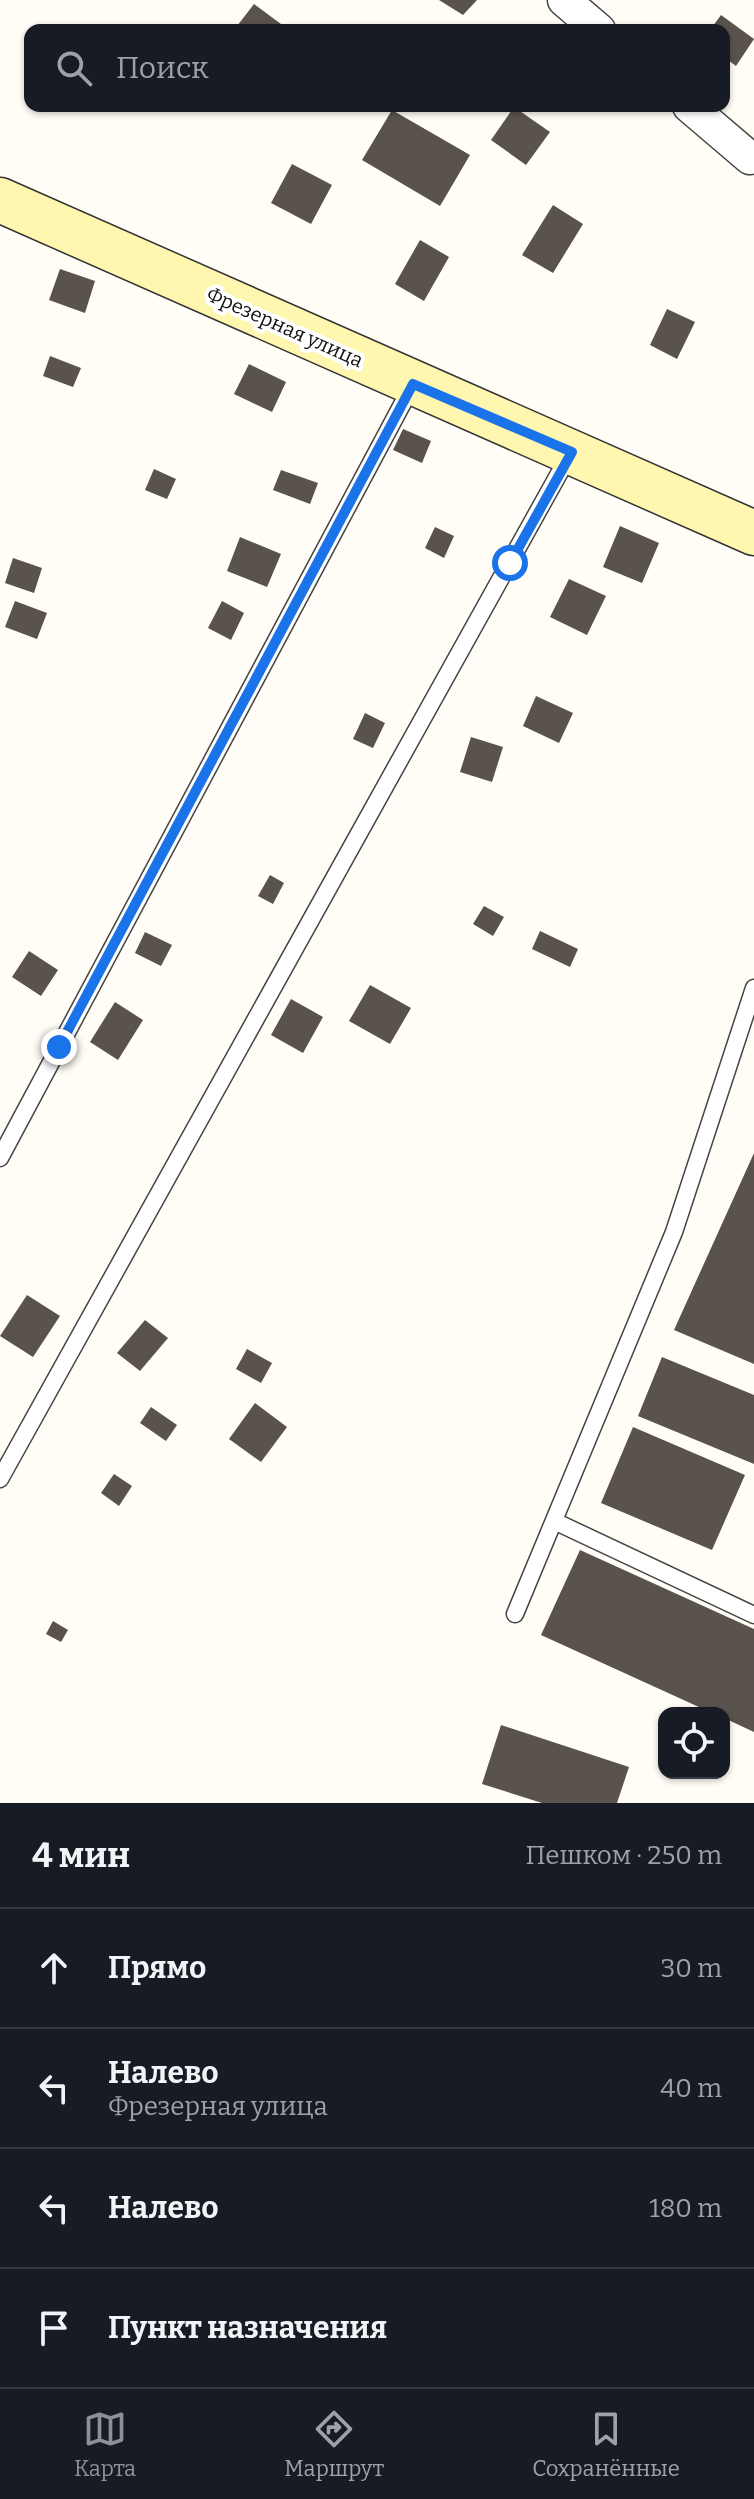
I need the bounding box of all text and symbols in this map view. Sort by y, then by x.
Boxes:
search box [24,24,730,112]
icon: search [52,46,96,90]
text: Поиск [116,50,209,86]
street label: Фрезерная улица [203,282,367,372]
route start [492,545,528,581]
route end [41,1029,77,1065]
map controls [658,1707,730,1779]
button: locate [658,1707,730,1779]
text: 4 мин [32,1835,130,1876]
text: Пешком · 250 m [525,1840,722,1871]
icon: ahead [32,1946,76,1990]
text: Прямо [108,1950,206,1986]
text: 30 m [661,1953,722,1984]
text: Налево [108,2055,219,2091]
icon: left [32,2066,76,2110]
text: 40 m [660,2073,722,2104]
text: Фрезерная улица [108,2091,328,2122]
icon: left [32,2186,76,2230]
text: Налево [108,2190,219,2226]
text: 180 m [649,2193,722,2224]
icon: arrive [32,2306,76,2350]
text: Пункт назначения [108,2310,387,2346]
tab: Карта [74,2407,136,2482]
tab: Маршрут [284,2407,384,2482]
tab: Сохранённые [532,2407,680,2482]

